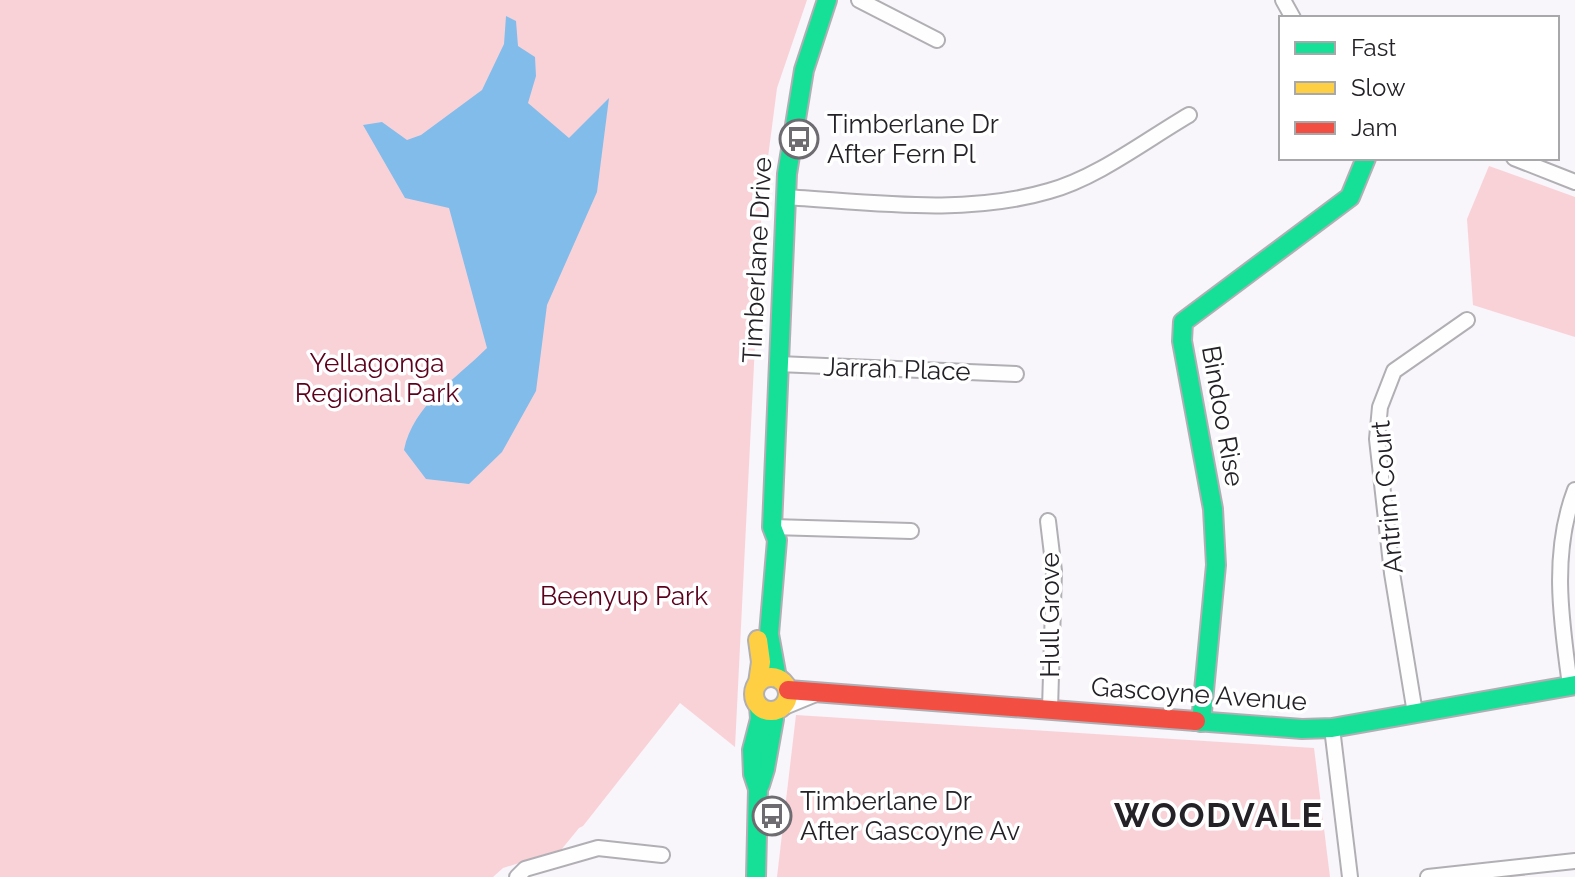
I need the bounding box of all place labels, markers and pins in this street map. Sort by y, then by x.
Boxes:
place label: Timberlane Dr After Fern Pl [827,109,999,169]
bus stop icon: Timberlane Dr After Fern Pl [778,118,820,160]
place label: Timberlane Dr After Gascoyne Av [800,786,1020,846]
bus stop icon: Timberlane Dr After Gascoyne Av [751,795,793,837]

